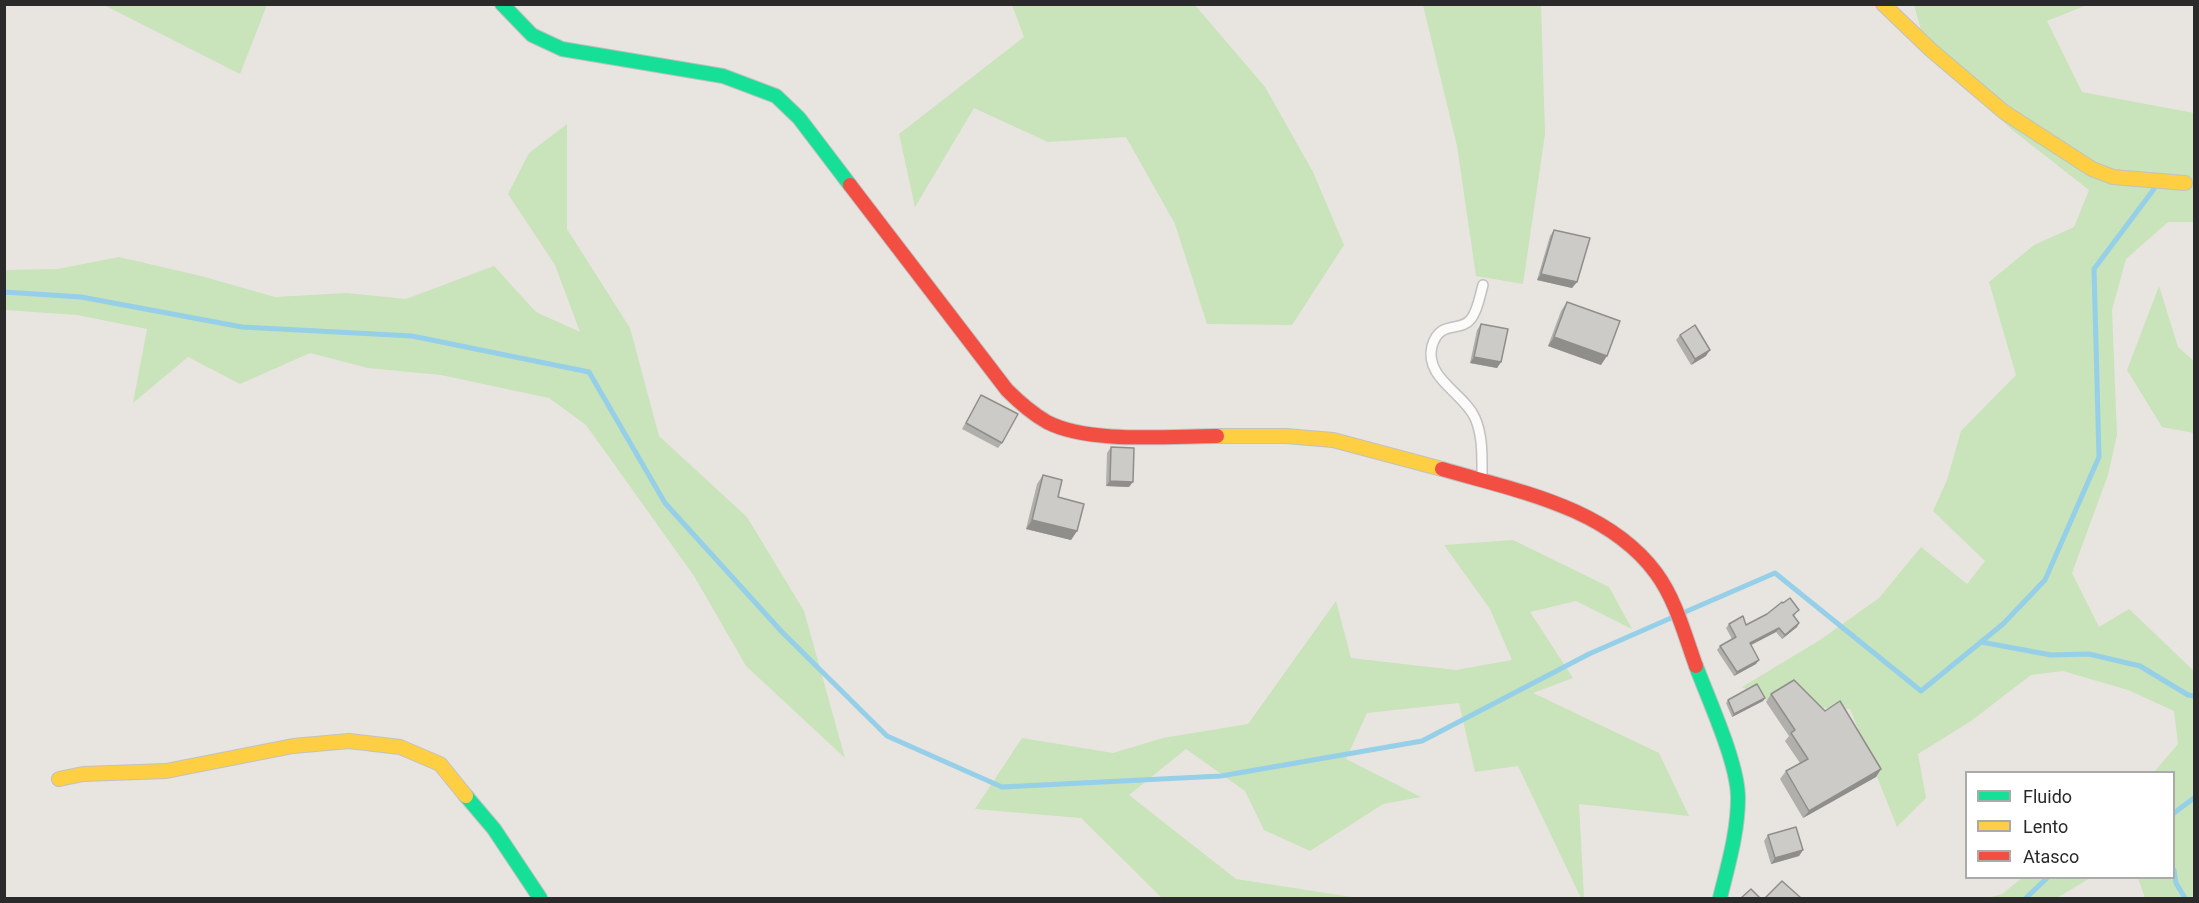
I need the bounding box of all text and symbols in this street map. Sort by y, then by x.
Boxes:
legend [1965,771,2175,879]
text: Fluido [2023,786,2072,807]
text: Lento [2023,816,2068,837]
text: Atasco [2023,846,2079,867]

